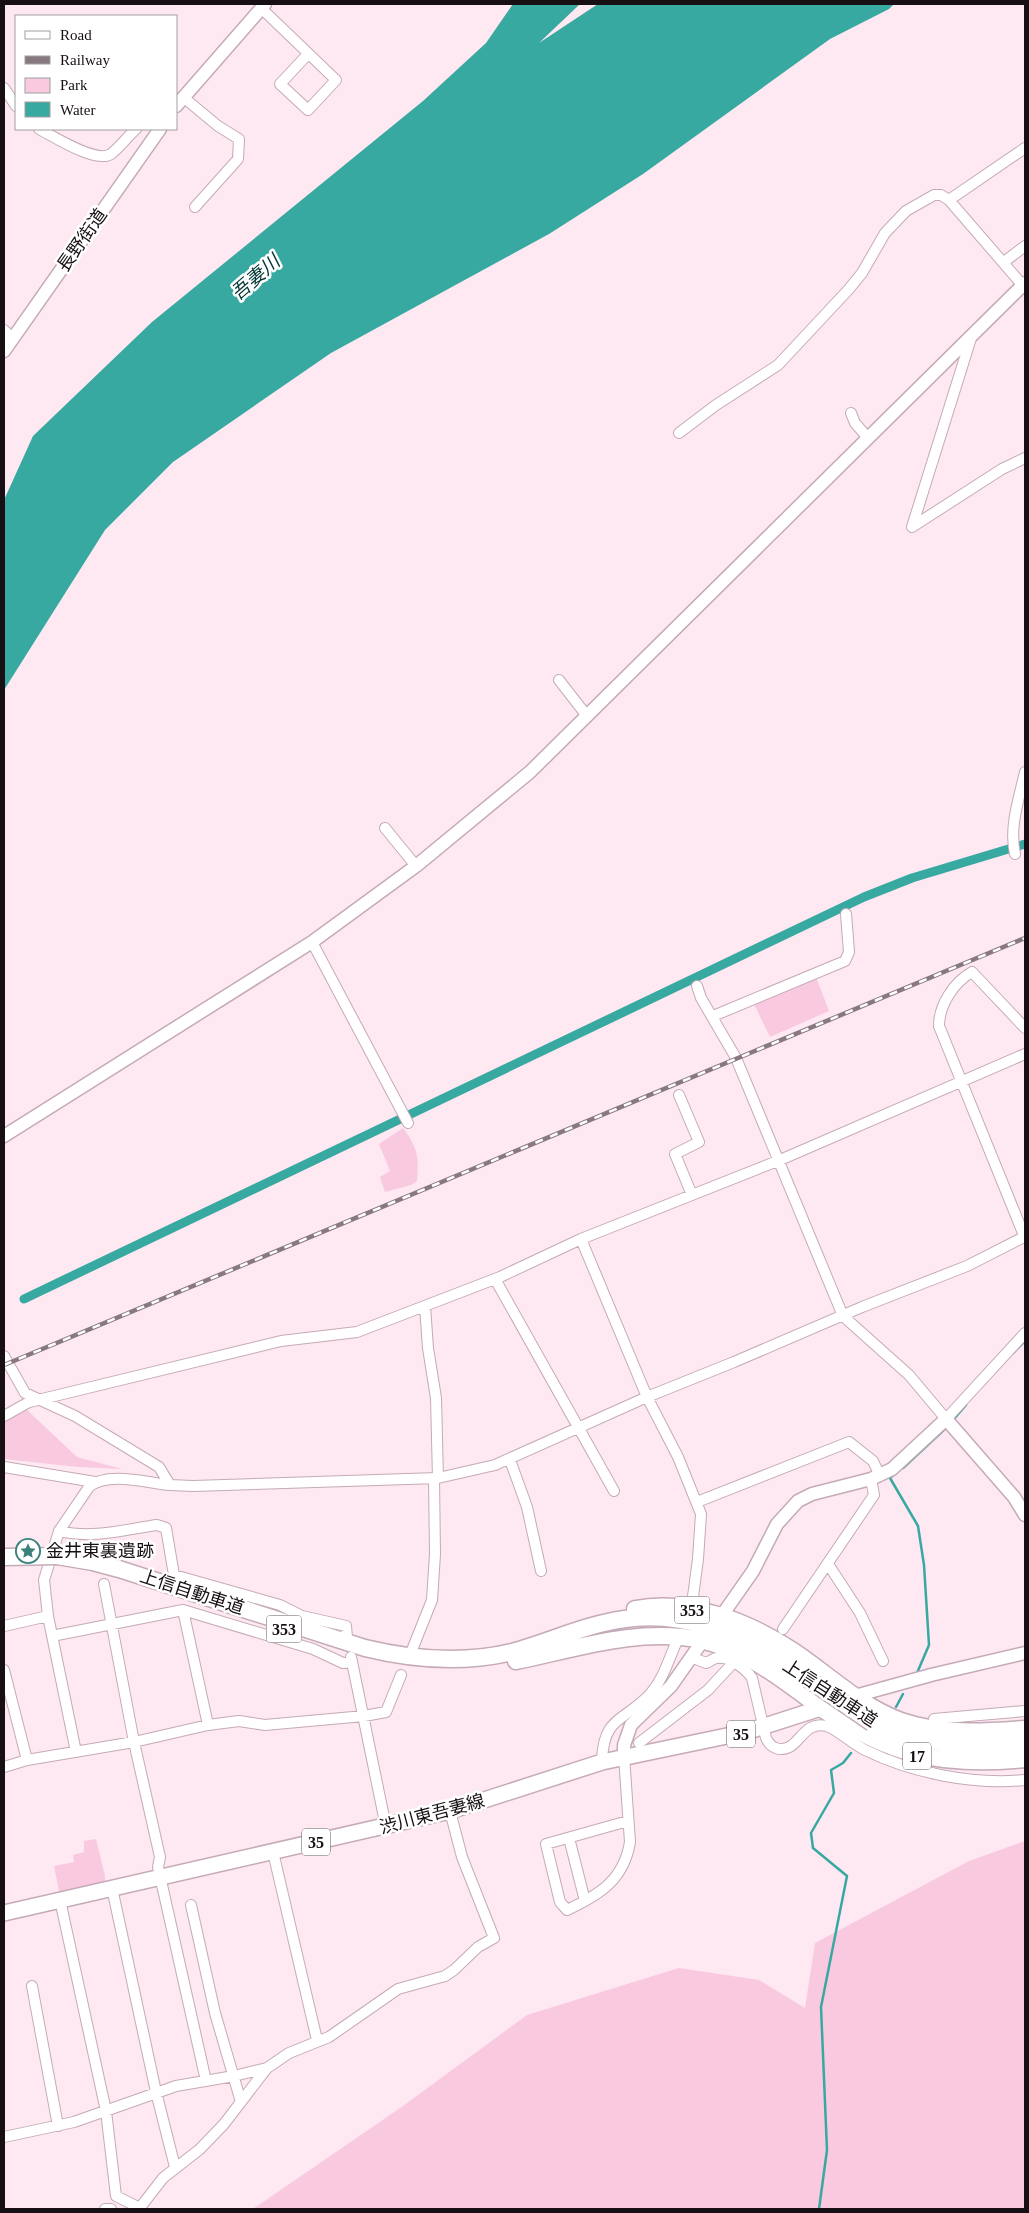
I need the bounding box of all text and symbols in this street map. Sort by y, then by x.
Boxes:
legend [15,15,178,130]
text: Road [60,27,92,43]
text: Railway [60,52,110,68]
text: Park [60,77,88,93]
text: Water [60,102,95,118]
street label: 長野街道 [53,205,111,275]
water label: 吾妻川 [227,249,285,304]
place icon: 金井東裏遺跡 [15,1538,41,1564]
place label: 金井東裏遺跡 [46,1541,154,1561]
street label: 上信自動車道 [138,1566,246,1618]
road number: 353 [674,1596,710,1624]
road number: 353 [266,1616,302,1642]
street label: 上信自動車道 [779,1655,881,1731]
road number: 35 [727,1720,755,1748]
road number: 17 [903,1742,931,1770]
street label: 渋川東吾妻線 [377,1790,487,1838]
road number: 35 [302,1828,330,1855]

